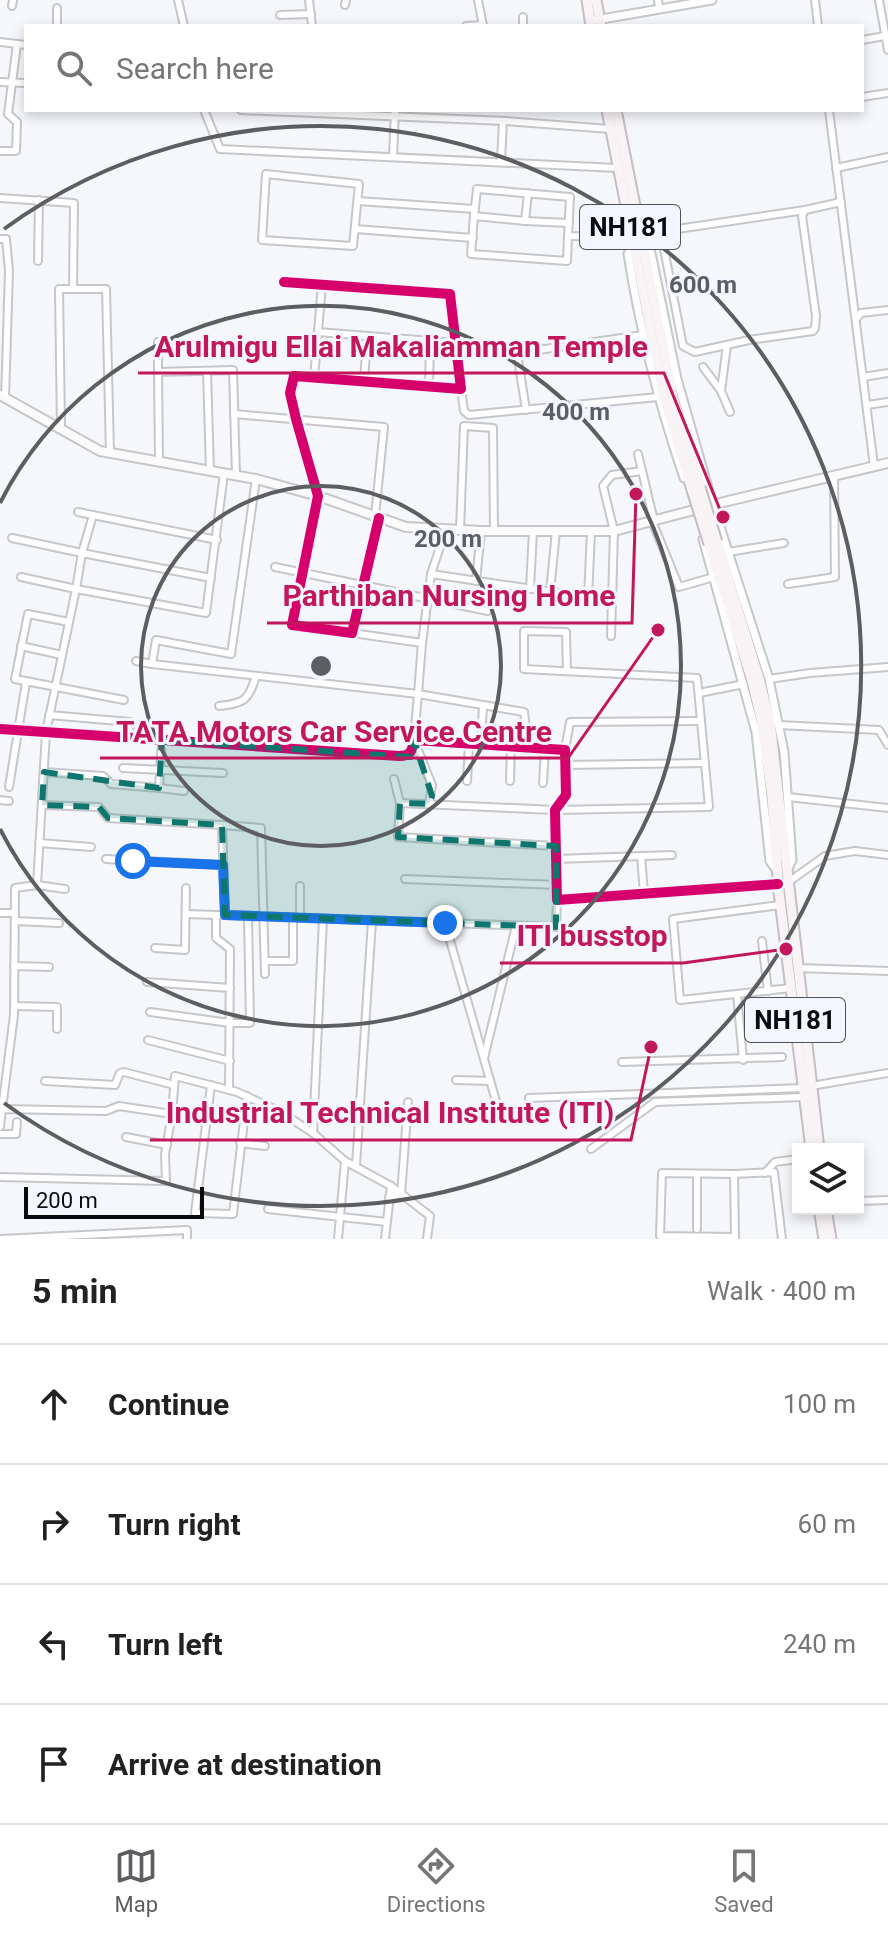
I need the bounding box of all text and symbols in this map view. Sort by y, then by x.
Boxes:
search box [24,24,864,112]
icon: search [52,46,96,90]
text: Search here [116,51,274,86]
road number: NH181 [580,205,680,249]
text: 600 m [669,271,737,299]
callout: Arulmigu Ellai Makaliamman Temple [138,319,664,373]
text: Arulmigu Ellai Makaliamman Temple [154,329,648,364]
text: 400 m [542,398,610,426]
text: 200 m [414,525,482,553]
callout: Parthiban Nursing Home [267,569,632,623]
text: Parthiban Nursing Home [282,578,616,613]
centre of rings [307,652,335,680]
callout: TATA Motors Car Service Centre [100,704,568,758]
text: TATA Motors Car Service Centre [116,714,552,749]
route start [115,843,151,879]
route end [427,905,463,941]
callout: ITI busstop [500,909,683,963]
text: ITI busstop [516,918,668,953]
road number: NH181 [745,998,845,1042]
callout: Industrial Technical Institute (ITI) [150,1086,631,1140]
text: Industrial Technical Institute (ITI) [166,1095,614,1130]
map controls [792,1143,864,1215]
button: layers [792,1143,864,1215]
scale bar [24,1183,204,1219]
text: 200 m [36,1188,98,1213]
text: 5 min [32,1271,117,1311]
text: Walk · 400 m [707,1276,856,1306]
icon: ahead [32,1382,76,1426]
text: Continue [108,1387,229,1422]
text: 100 m [783,1389,856,1419]
icon: right [32,1502,76,1546]
text: Turn right [108,1507,241,1542]
text: 60 m [798,1509,856,1539]
icon: left [32,1622,76,1666]
text: Turn left [108,1627,223,1662]
text: 240 m [783,1629,856,1659]
icon: arrive [32,1742,76,1786]
text: Arrive at destination [108,1747,382,1782]
tab: Map [114,1844,158,1917]
tab: Directions [387,1844,486,1917]
tab: Saved [714,1844,774,1917]

